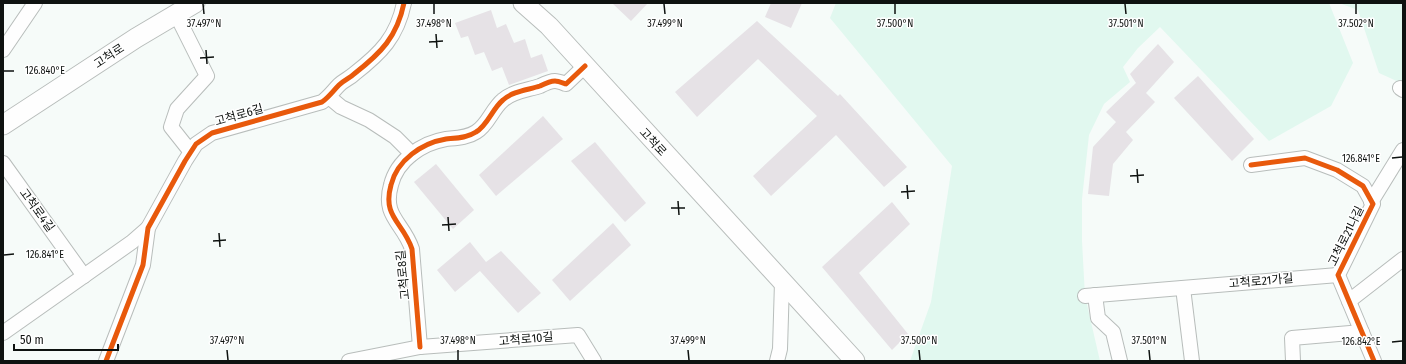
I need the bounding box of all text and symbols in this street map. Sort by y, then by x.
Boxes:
text: 37.497°N [187,18,221,30]
text: 37.498°N [416,18,452,30]
text: 37.499°N [647,18,683,30]
text: 37.500°N [877,18,913,30]
text: 37.501°N [1109,18,1143,30]
text: 37.502°N [1338,18,1374,30]
street label: 고척로 [91,41,127,71]
text: 126.840°E [25,65,65,77]
street label: 고척로6길 [213,101,265,129]
street label: 고척로 [637,125,669,159]
text: 126.841°E [1342,153,1380,165]
street label: 고척로4길 [17,186,57,234]
street label: 고척로21나길 [1325,204,1367,268]
text: 126.841°E [26,249,64,261]
street label: 고척로8길 [393,249,413,301]
street label: 고척로21가길 [1228,271,1294,291]
scale bar [14,326,118,352]
street label: 고척로10길 [498,330,554,348]
text: 50 m [20,333,44,347]
text: 37.497°N [210,335,244,347]
text: 37.498°N [440,335,476,347]
text: 37.499°N [670,335,706,347]
text: 37.500°N [901,335,937,347]
text: 37.501°N [1132,335,1166,347]
text: 126.842°E [1342,336,1381,348]

